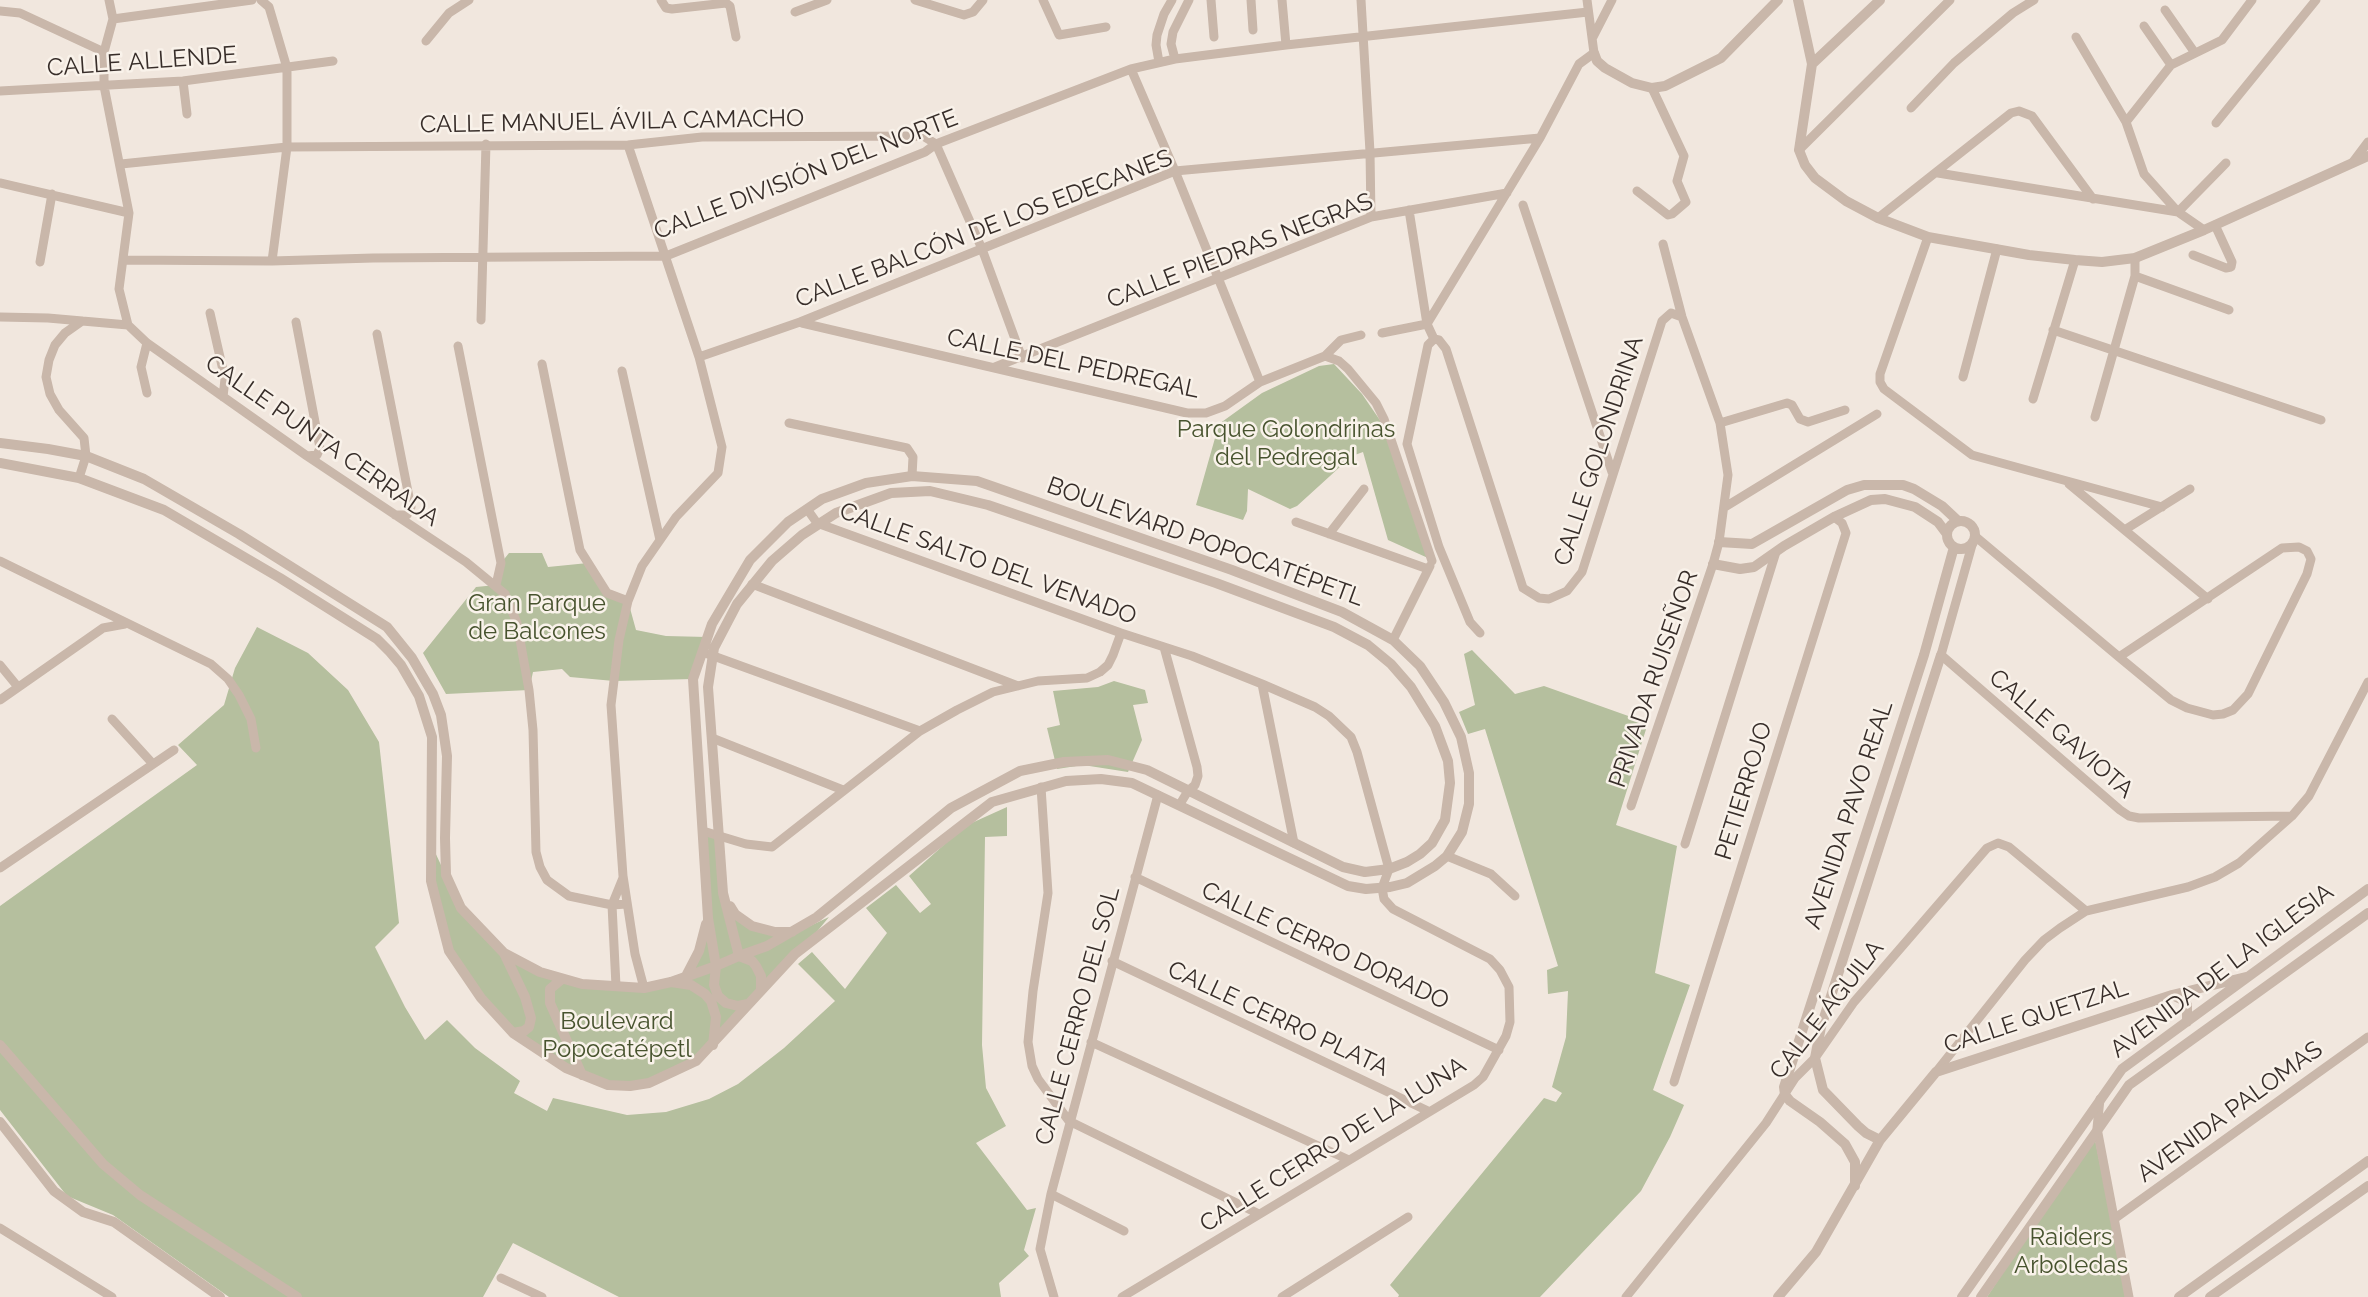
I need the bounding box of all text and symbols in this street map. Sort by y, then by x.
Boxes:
street label: CALLE ALLENDE [46,41,238,83]
street label: CALLE MANUEL ÁVILA CAMACHO [420,104,804,140]
street label: CALLE DIVISIÓN DEL NORTE [650,104,962,246]
street label: CALLE BALCÓN DE LOS EDECANES [792,144,1176,314]
street label: CALLE PIEDRAS NEGRAS [1103,187,1377,315]
street label: CALLE DEL PEDREGAL [944,323,1202,405]
street label: CALLE GOLONDRINA [1548,333,1650,569]
street label: CALLE PUNTA CERRADA [199,349,445,533]
park label: Parque Golondrinas del Pedregal [1177,416,1395,472]
street label: BOULEVARD POPOCATÉPETL [1043,471,1367,613]
street label: CALLE SALTO DEL VENADO [836,497,1140,631]
street label: PRIVADA RUISEÑOR [1603,567,1705,791]
park label: Gran Parque de Balcones [468,590,606,646]
street label: CALLE GAVIOTA [1983,663,2139,805]
street label: AVENIDA PAVO REAL [1799,697,1899,933]
street label: PETIERROJO [1709,718,1779,864]
street label: CALLE CERRO DORADO [1197,876,1453,1016]
street label: AVENIDA DE LA IGLESIA [2105,878,2339,1064]
street label: CALLE CERRO DEL SOL [1030,884,1126,1148]
street label: CALLE ÁGUILA [1764,935,1890,1085]
street label: CALLE CERRO PLATA [1163,955,1393,1083]
street label: CALLE QUETZAL [1940,974,2132,1060]
park label: Boulevard Popocatépetl [542,1008,692,1064]
street label: AVENIDA PALOMAS [2132,1035,2328,1189]
street label: CALLE CERRO DE LA LUNA [1195,1051,1471,1239]
park label: Raiders Arboledas [2014,1224,2128,1280]

